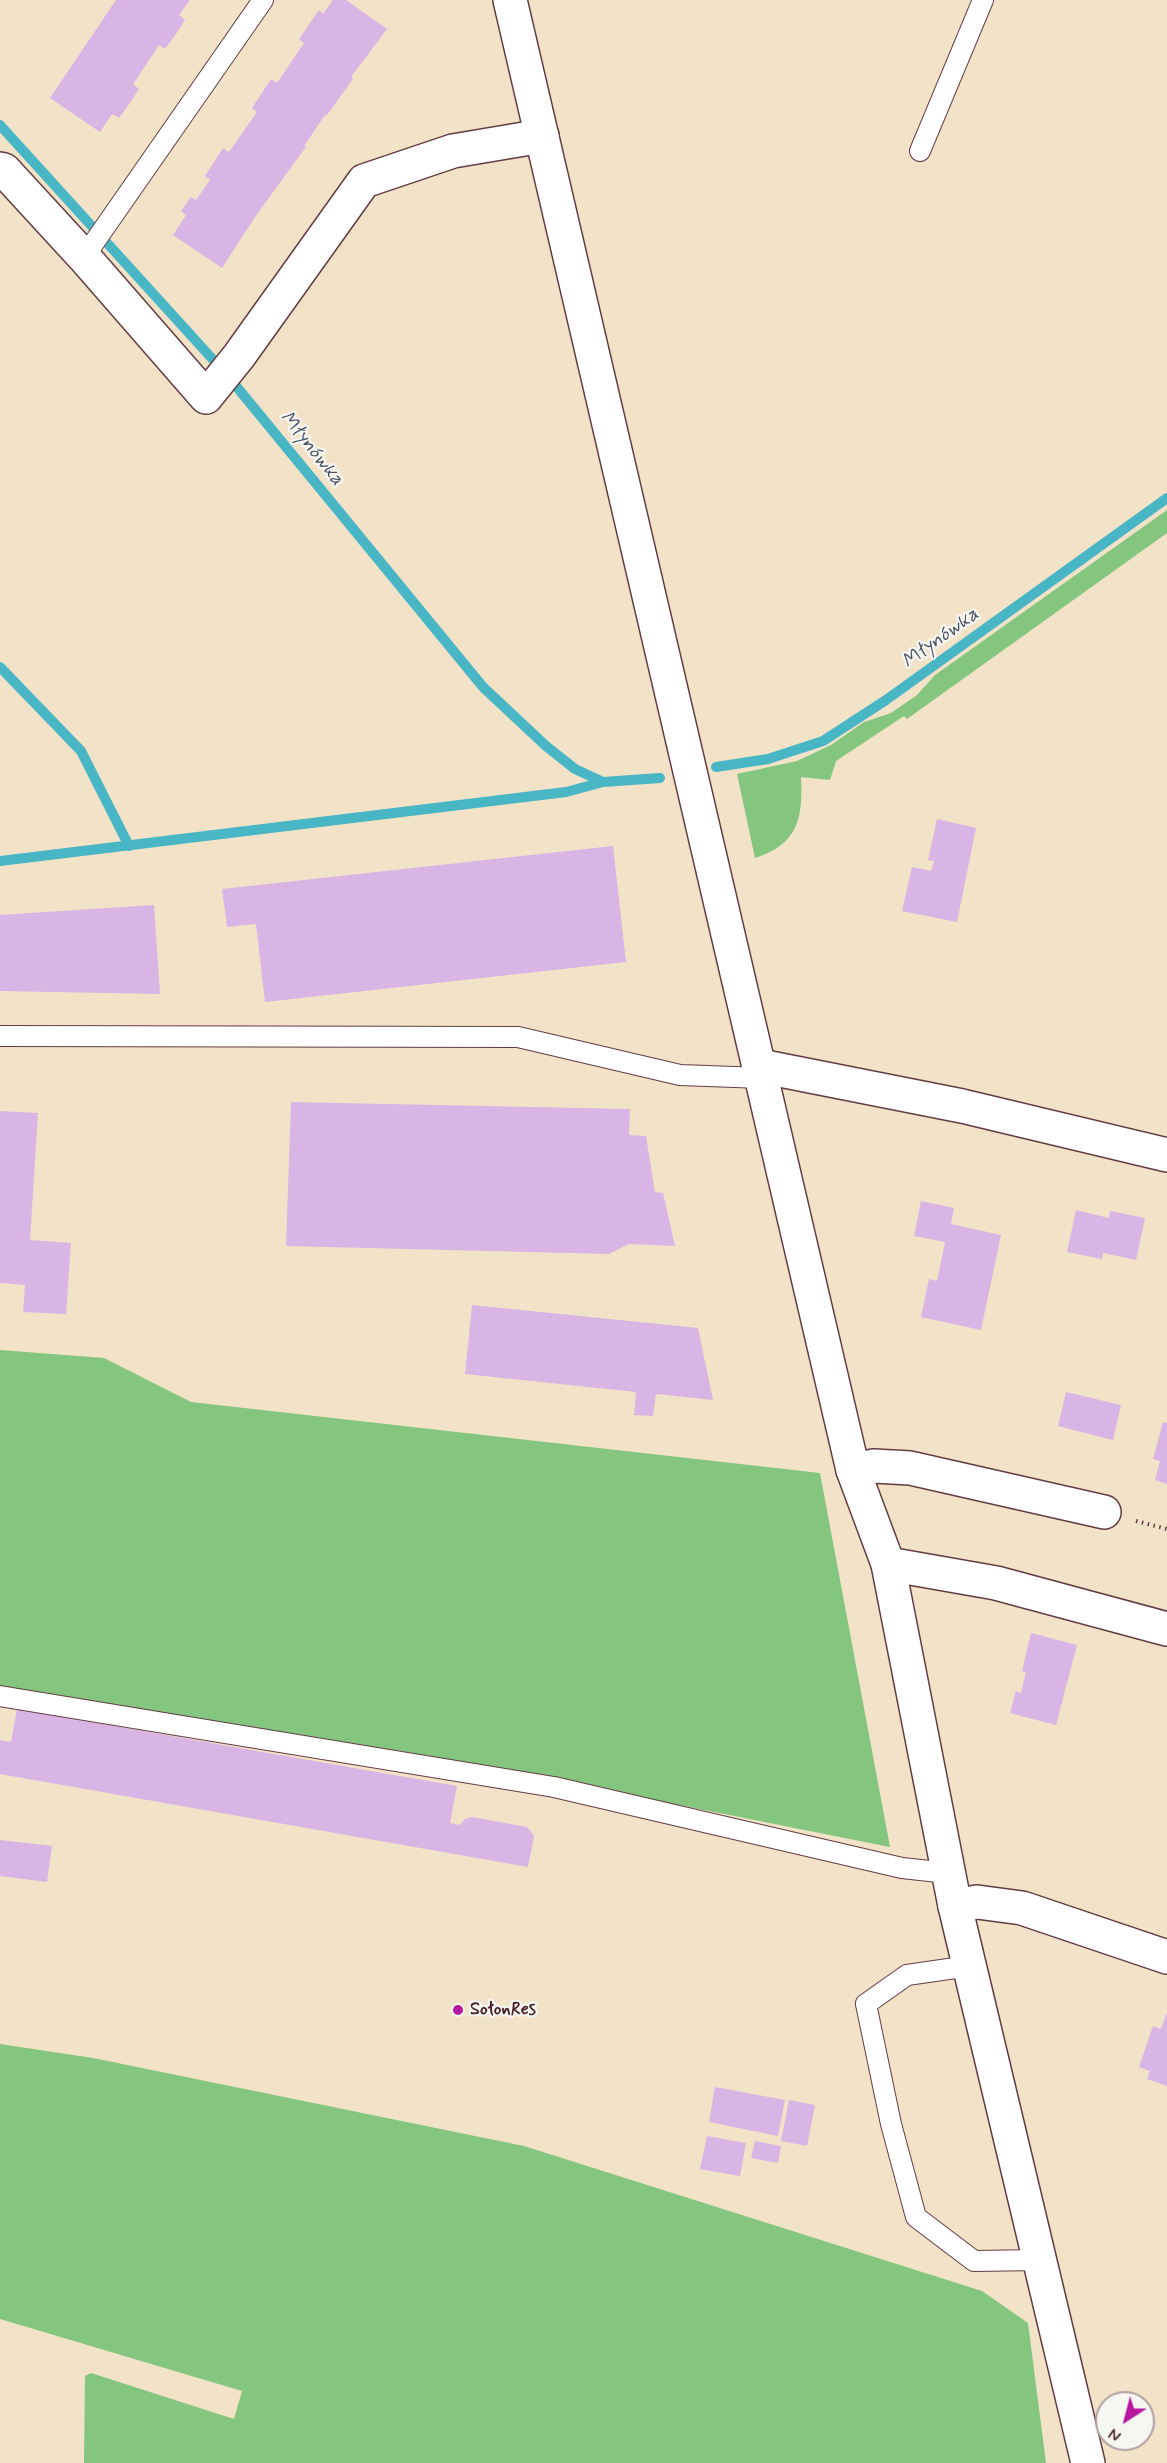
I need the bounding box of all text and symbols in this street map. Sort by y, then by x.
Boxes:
water label: Młynówka [274,407,348,491]
water label: Młynówka [898,603,984,675]
place label: SołonRes [470,1999,536,2021]
marker: SołonRes [451,2003,465,2017]
north arrow [1095,2391,1155,2451]
text: N [1105,2423,1126,2446]

